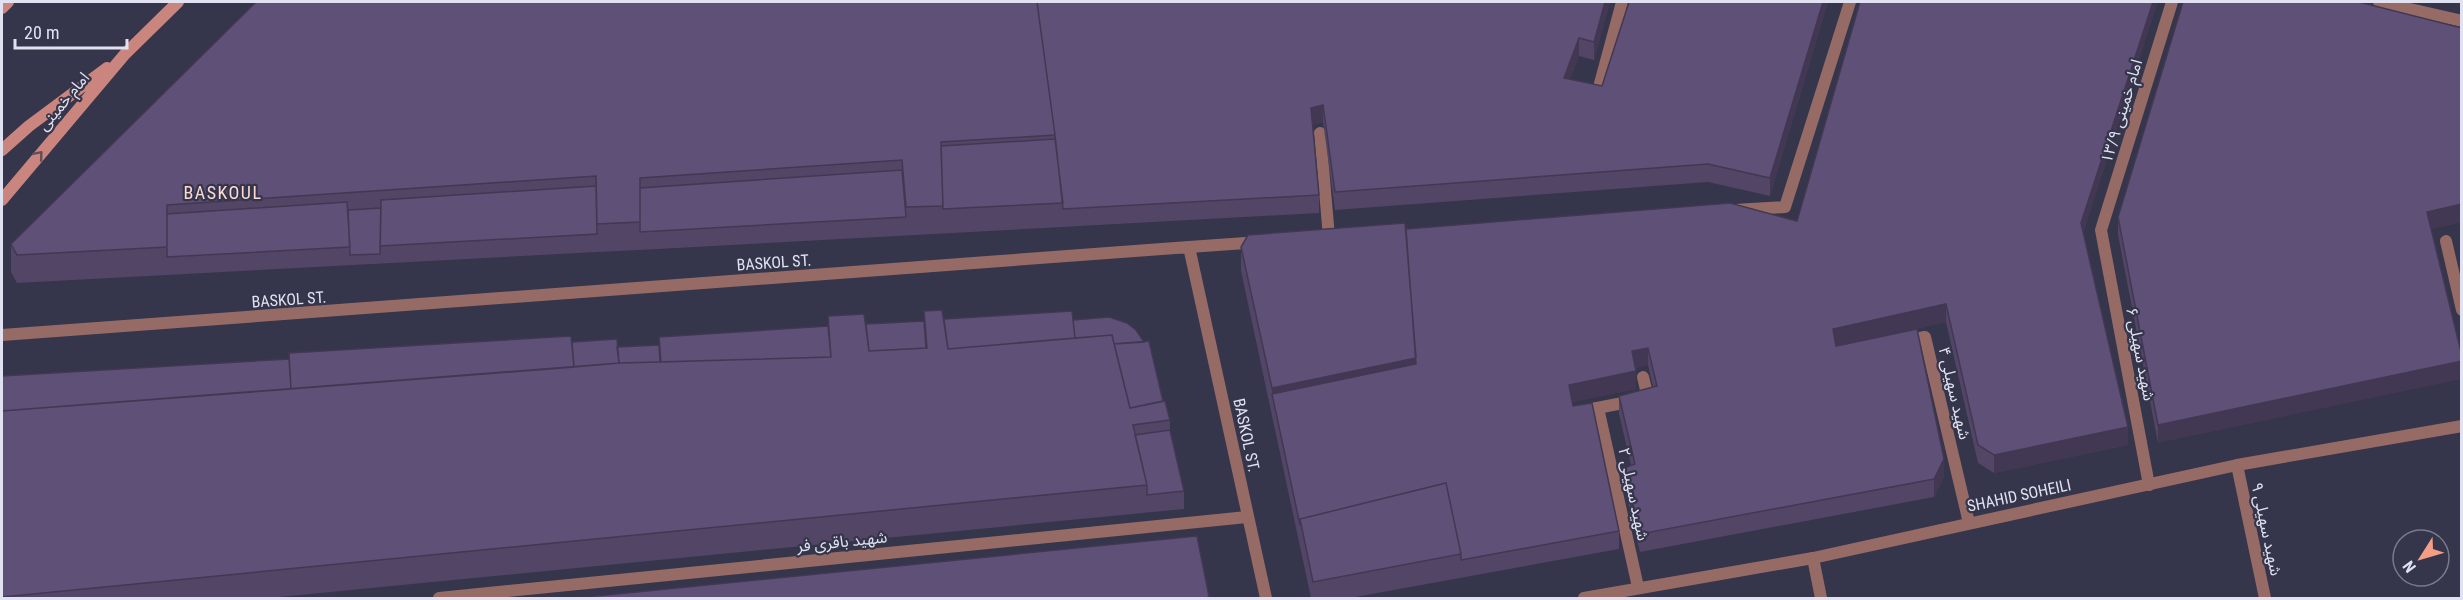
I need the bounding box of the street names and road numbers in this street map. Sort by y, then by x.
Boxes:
street label: امام خمینی ۱۳/۹ [2097,57,2149,166]
street label: امام خمینی [34,68,96,136]
street label: BASKOL ST. [736,250,812,275]
street label: BASKOL ST. [251,287,327,312]
street label: شهید سهیلی ۶ [2122,306,2159,402]
street label: شهید سهیلی ۴ [1935,345,1974,441]
street label: BASKOL ST. [1229,397,1264,474]
street label: شهید سهیلی ۲ [1614,446,1653,542]
street label: SHAHID SOHEILI [1965,475,2073,516]
street label: شهید سهیلی ۹ [2247,481,2286,577]
street label: شهید باقری فر [795,527,888,556]

